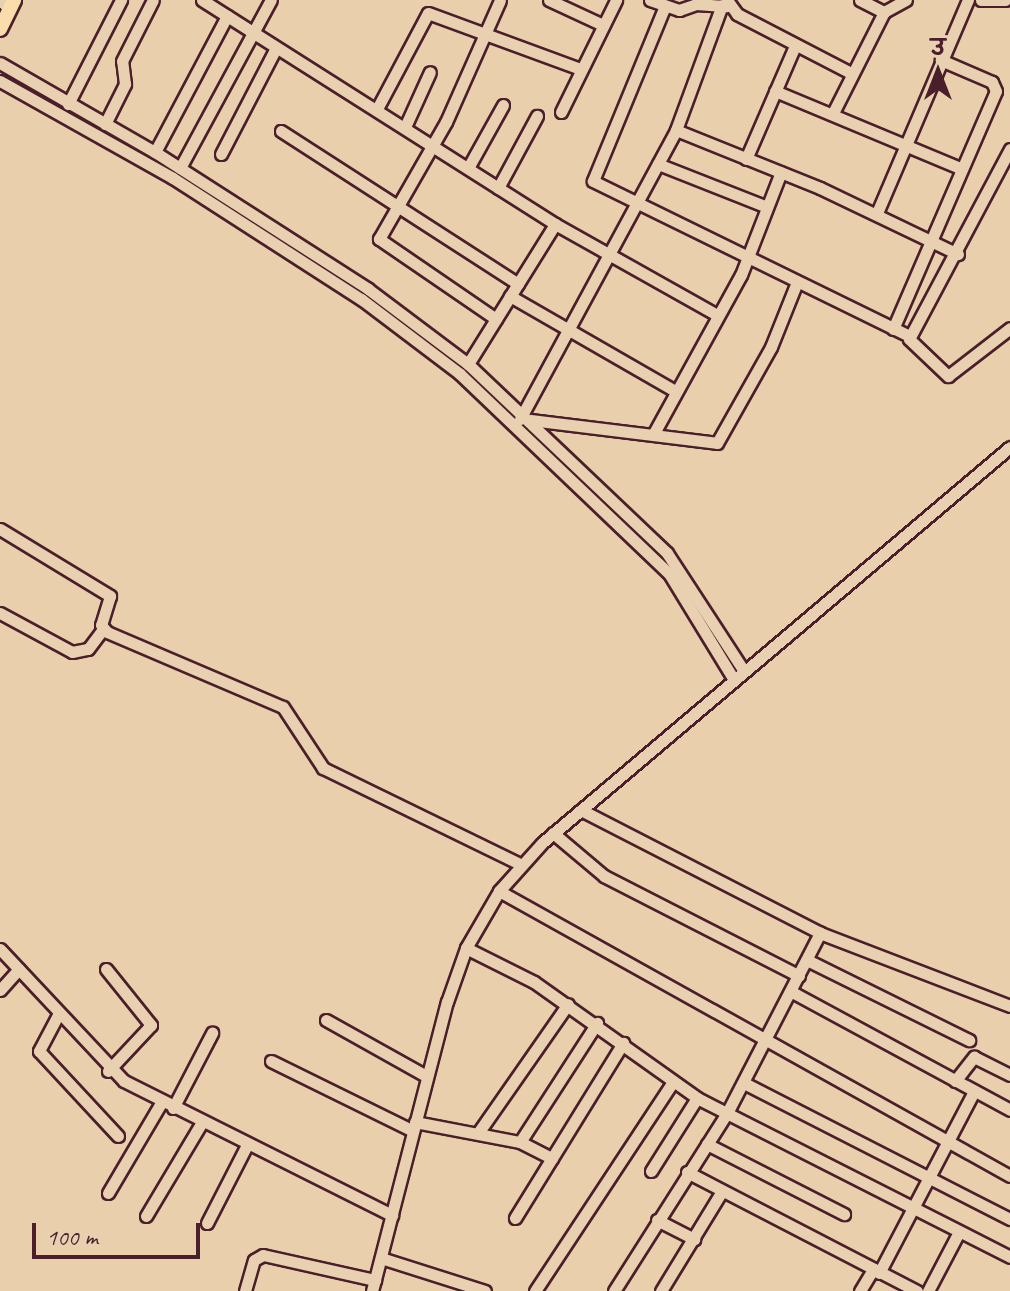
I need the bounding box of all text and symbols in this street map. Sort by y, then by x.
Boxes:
north arrow [898,32,978,112]
text: उ [931,34,945,62]
scale bar [36,1207,204,1257]
text: 100 m [46,1222,98,1252]

